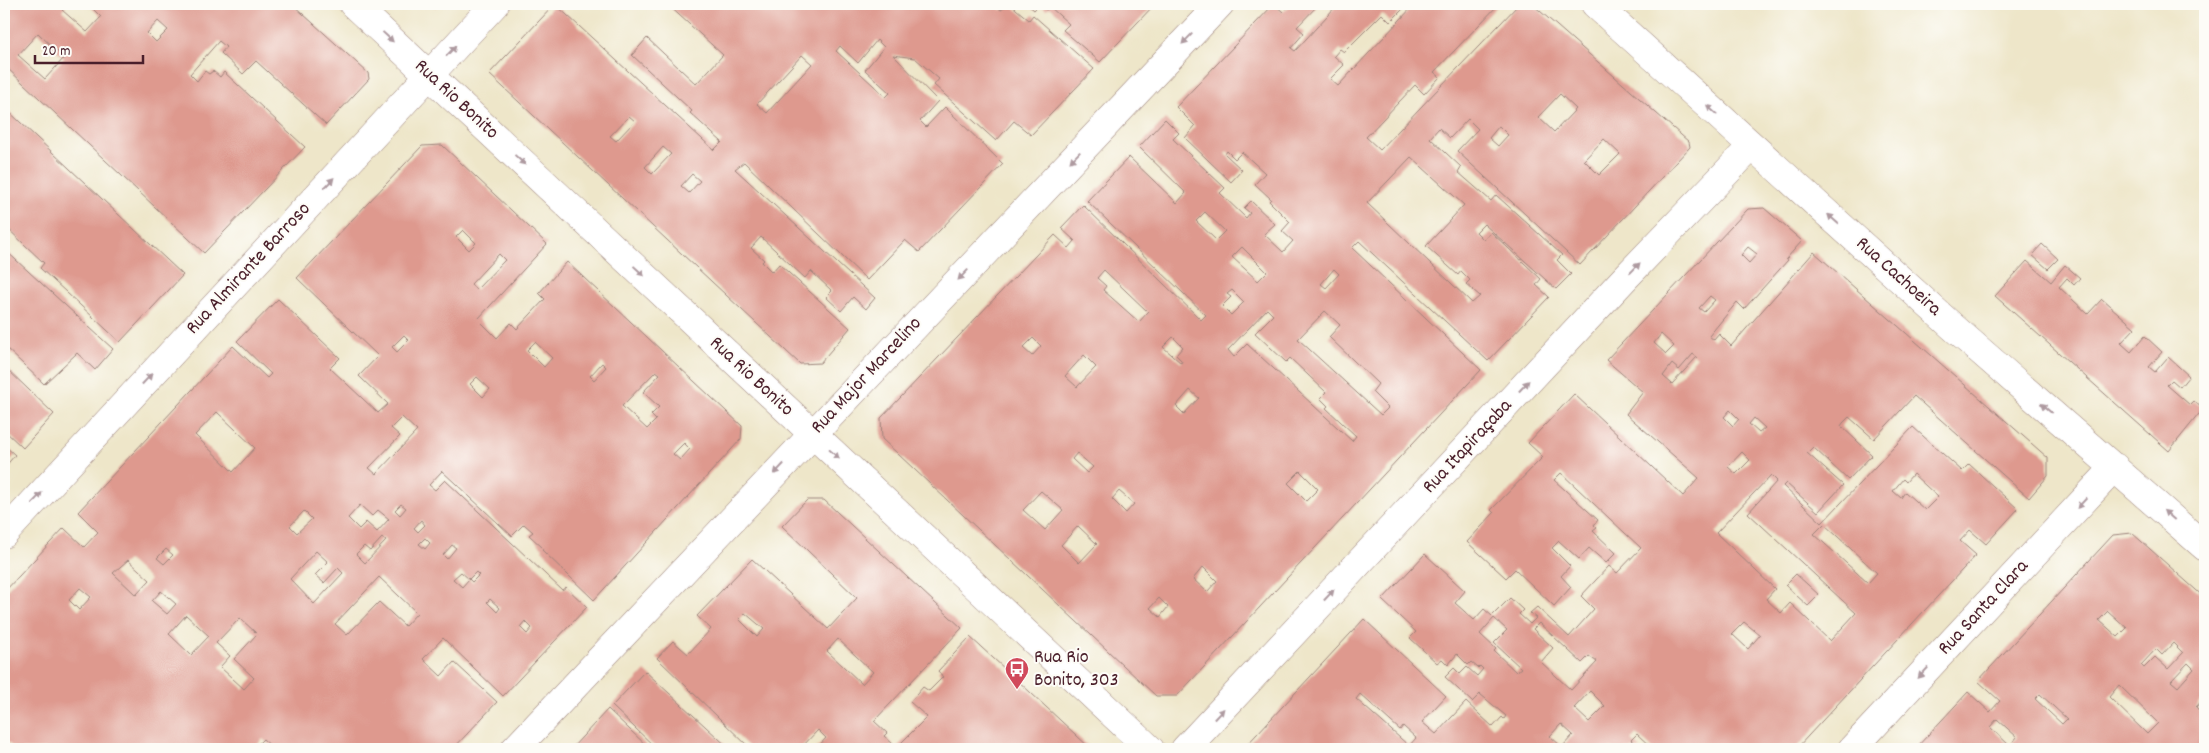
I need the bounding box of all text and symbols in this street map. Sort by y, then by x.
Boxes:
one-way arrow [382,31,394,43]
scale bar [35,32,142,64]
one-way arrow [1181,33,1193,45]
text: 20 m [42,41,70,63]
one-way arrow [445,45,457,57]
street label: Rua Rio Bonito [407,53,505,147]
one-way arrow [1707,104,1719,116]
one-way arrow [1069,151,1081,163]
one-way arrow [513,154,525,166]
one-way arrow [323,177,335,189]
street label: Rua Almirante Barroso [180,196,318,341]
one-way arrow [1826,213,1839,224]
street label: Rua Cachoeira [1849,231,1948,324]
one-way arrow [1628,262,1640,274]
one-way arrow [632,265,644,277]
one-way arrow [957,268,969,280]
street label: Rua Major Marcelino [805,311,929,441]
street label: Rua Rio Bonito [702,330,800,424]
one-way arrow [141,373,153,385]
one-way arrow [1518,381,1530,393]
street label: Rua Itapiraçaba [1417,393,1520,501]
one-way arrow [2040,402,2053,413]
one-way arrow [828,448,840,460]
one-way arrow [773,463,785,475]
one-way arrow [31,493,43,505]
one-way arrow [2076,497,2088,509]
one-way arrow [2162,509,2175,520]
street label: Rua Santa Clara [1932,553,2036,662]
one-way arrow [1323,589,1335,601]
place label: Rua Rio Bonito, 303 [1034,644,1119,695]
bus stop icon: Rua Rio Bonito, 303 [1004,656,1030,690]
one-way arrow [1917,667,1929,679]
one-way arrow [1213,708,1225,720]

